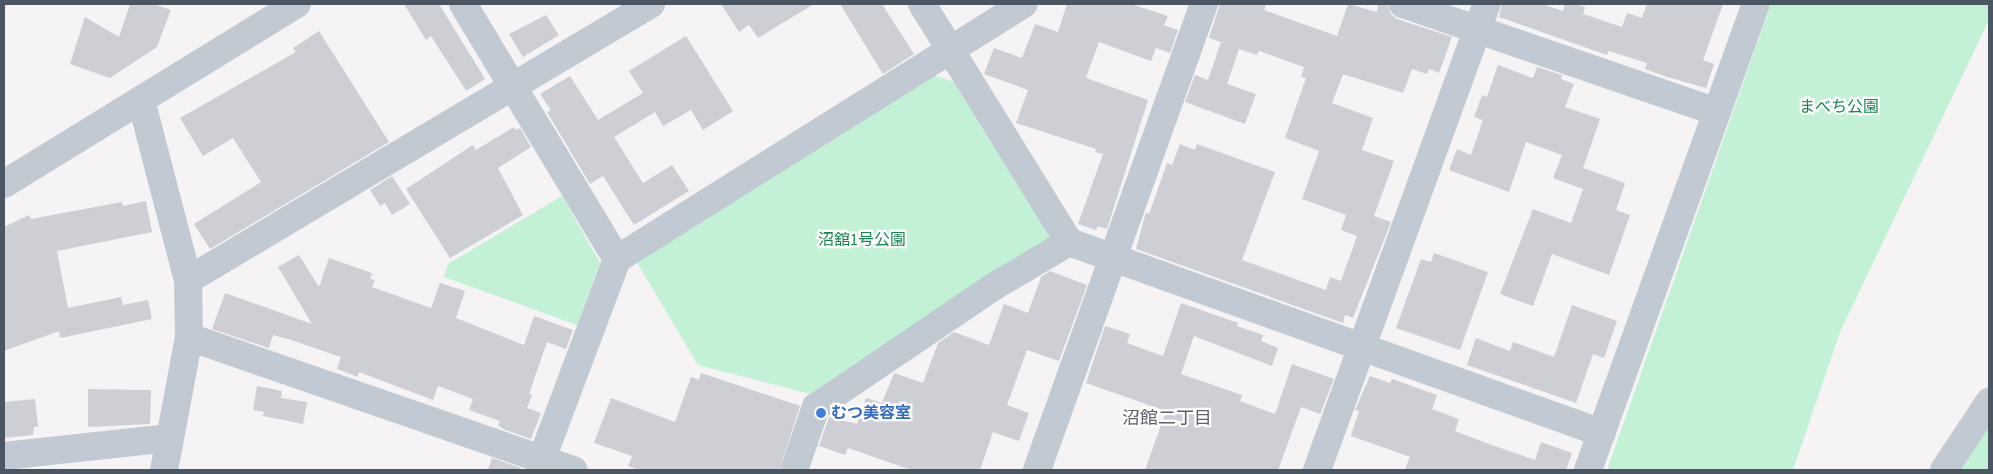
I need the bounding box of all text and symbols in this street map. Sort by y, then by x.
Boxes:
park label: まべち公園 [1799,97,1879,117]
park label: 沼舘1号公園 [818,230,906,250]
place label: むつ美容室 [831,403,911,423]
marker: むつ美容室 [815,407,827,419]
district label: 沼館二丁目 [1122,408,1212,430]

